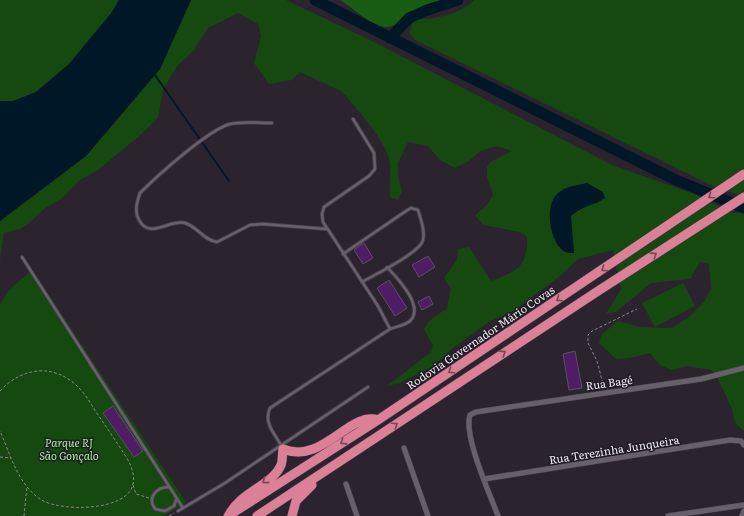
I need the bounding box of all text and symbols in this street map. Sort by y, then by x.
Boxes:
one-way arrow [709,191,716,198]
one-way arrow [650,252,657,260]
one-way arrow [601,264,608,272]
street label: Rodovia Governador Mário Covas [403,281,557,393]
one-way arrow [557,294,564,301]
one-way arrow [499,351,506,358]
one-way arrow [448,366,455,374]
street label: Rua Bagé [584,371,634,393]
one-way arrow [391,422,398,430]
street label: Rua Terezinha Junqueira [548,431,680,467]
park label: Parque RJ São Gonçalo [39,434,99,463]
one-way arrow [340,437,347,445]
one-way arrow [262,477,269,484]

